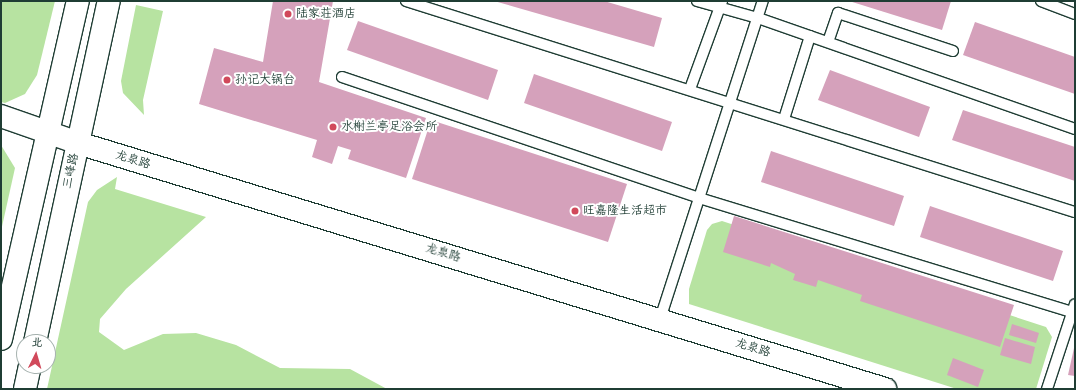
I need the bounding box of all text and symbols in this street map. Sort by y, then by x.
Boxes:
place label: 陆家荘酒店 [296,7,356,21]
marker: 陆家荘酒店 [283,9,293,19]
place label: 孙记大锅台 [235,73,295,87]
marker: 孙记大锅台 [222,75,232,85]
place label: 水榭兰亭足浴会所 [341,120,437,134]
marker: 水榭兰亭足浴会所 [328,122,338,132]
street label: 龙泉路 [114,148,152,172]
street label: 三峰路 [60,152,82,190]
place label: 旺嘉隆生活超市 [583,204,667,218]
marker: 旺嘉隆生活超市 [570,206,580,216]
street label: 龙泉路 [424,241,462,265]
north arrow [16,334,56,374]
text: 北 [31,335,43,350]
street label: 龙泉路 [734,336,772,360]

